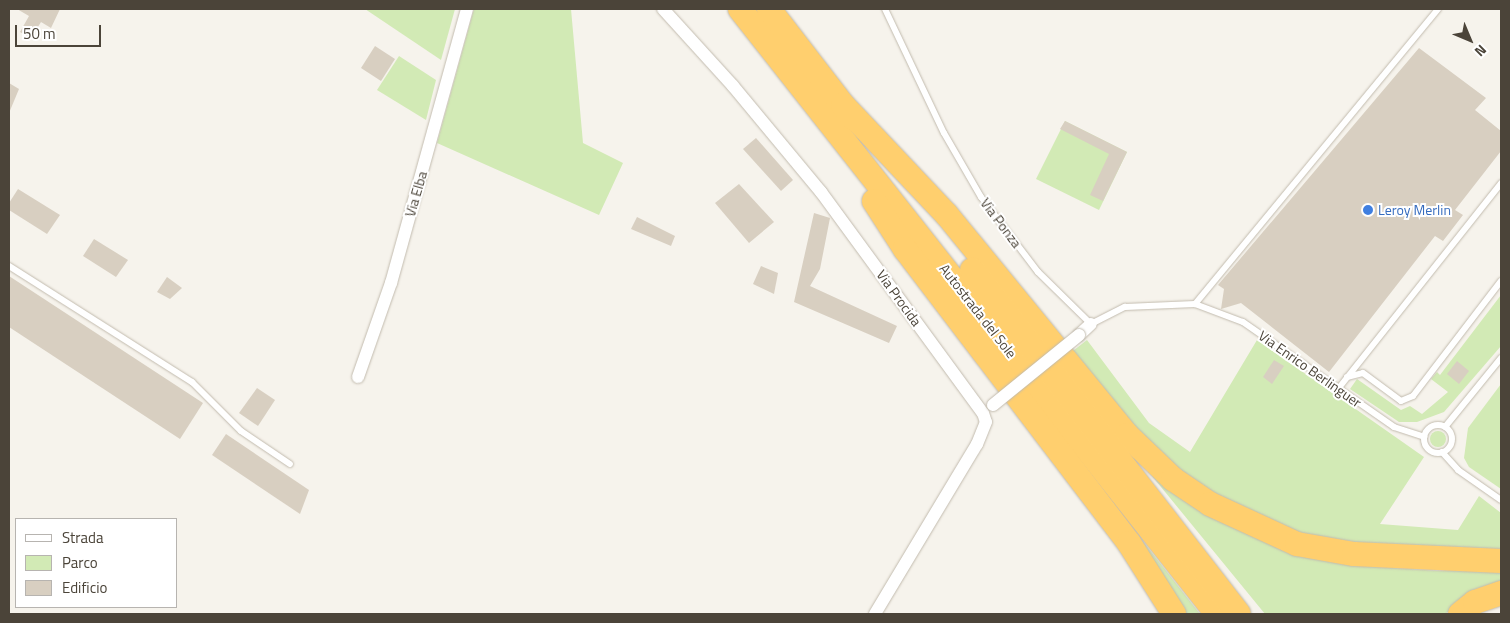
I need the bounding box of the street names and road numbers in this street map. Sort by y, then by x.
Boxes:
street label: Via Elba [401,169,431,219]
street label: Via Ponza [977,195,1025,251]
street label: Autostrada del Sole [936,261,1020,361]
street label: Via Procida [873,267,925,329]
street label: Via Enrico Berlinguer [1255,327,1365,411]

